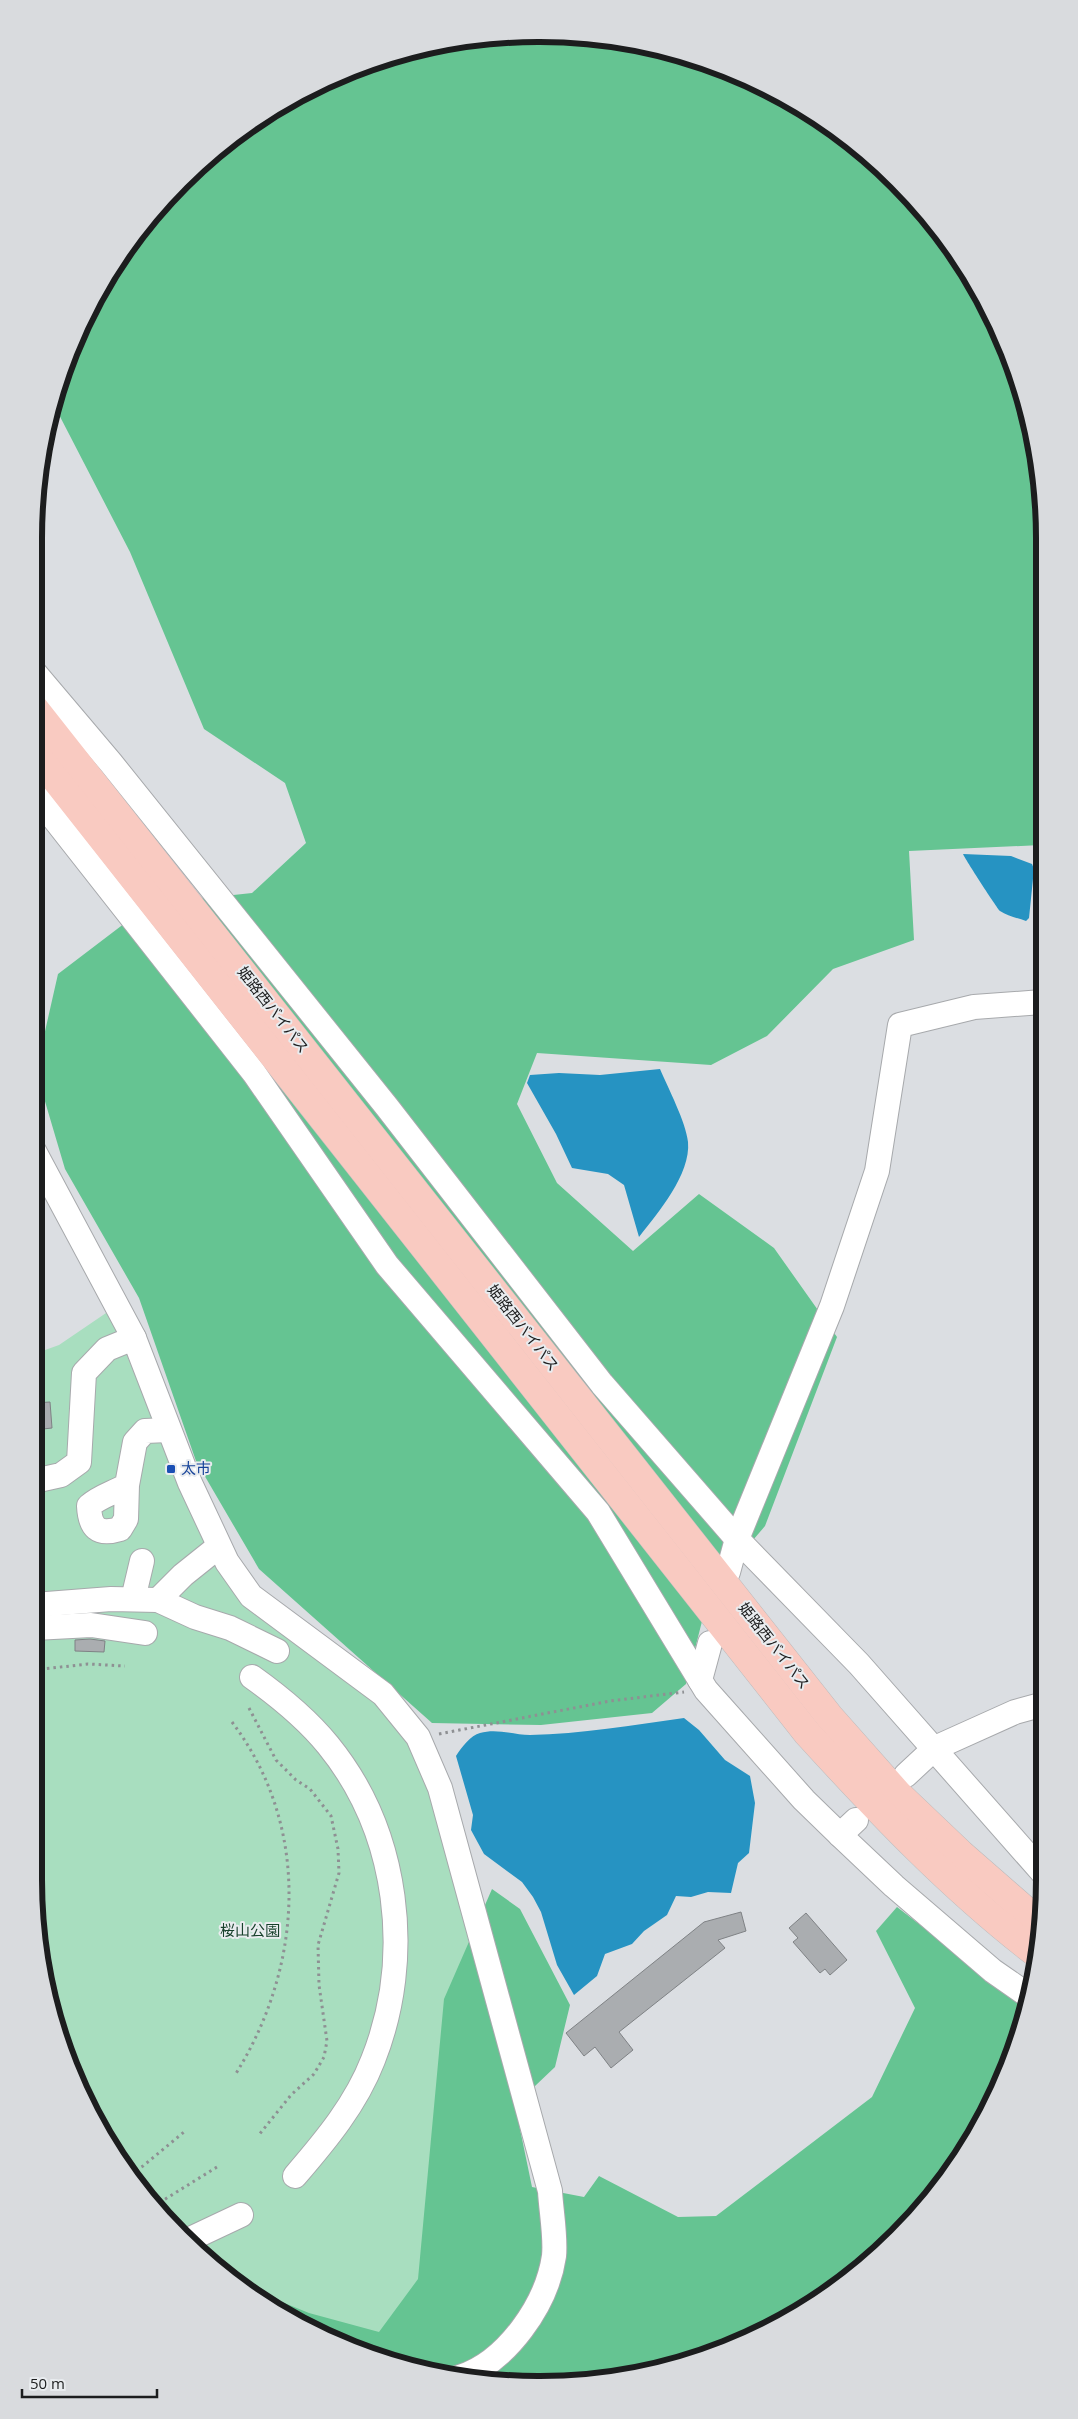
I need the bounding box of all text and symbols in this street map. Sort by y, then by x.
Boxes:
street label: 姫路西バイパス [234,962,314,1057]
street label: 姫路西バイパス [484,1280,564,1375]
place label: 太市 [181,1458,211,1478]
marker: 太市 [165,1463,177,1475]
street label: 姫路西バイパス [735,1598,815,1693]
park label: 桜山公園 [220,1920,280,1940]
scale bar [22,2366,158,2398]
text: 50 m [30,2373,65,2393]

